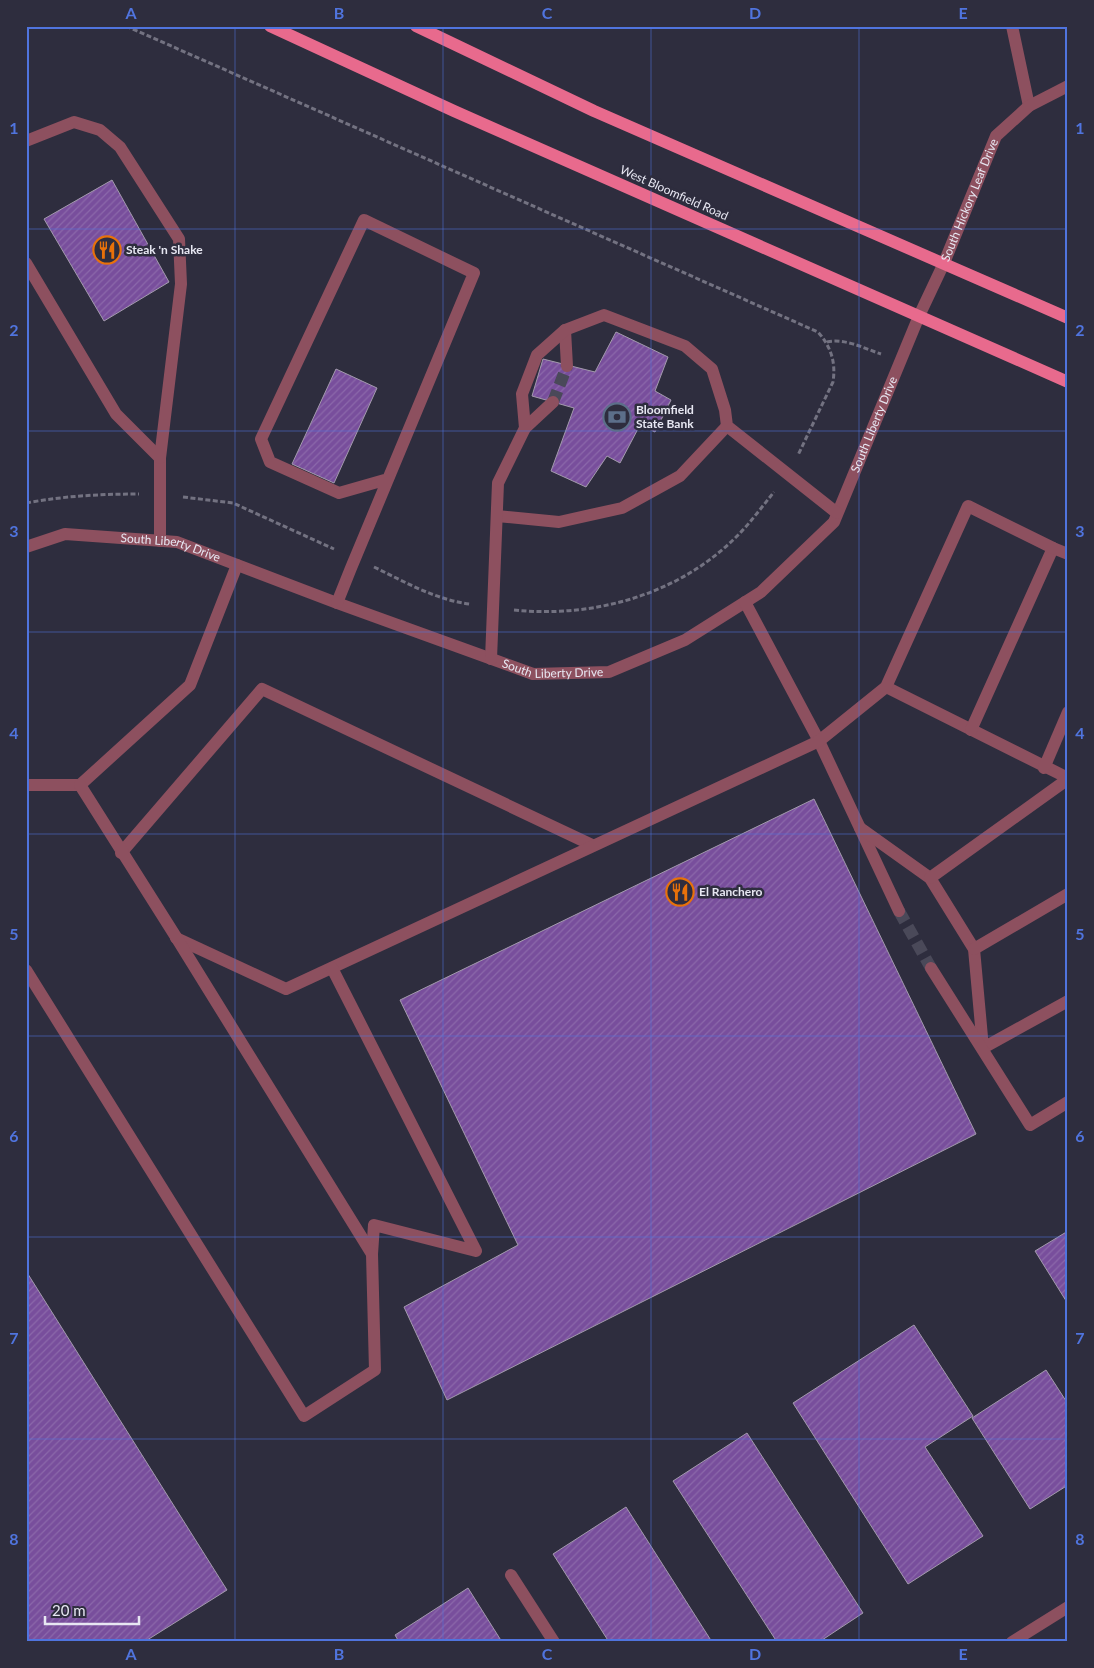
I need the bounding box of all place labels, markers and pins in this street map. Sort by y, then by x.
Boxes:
restaurant icon: Steak 'n Shake [92,235,122,265]
place label: Steak 'n Shake [126,242,203,257]
bank icon: Bloomfield State Bank [602,402,632,432]
place label: Bloomfield State Bank [636,402,694,431]
restaurant icon: El Ranchero [665,877,695,907]
place label: El Ranchero [699,884,763,899]

